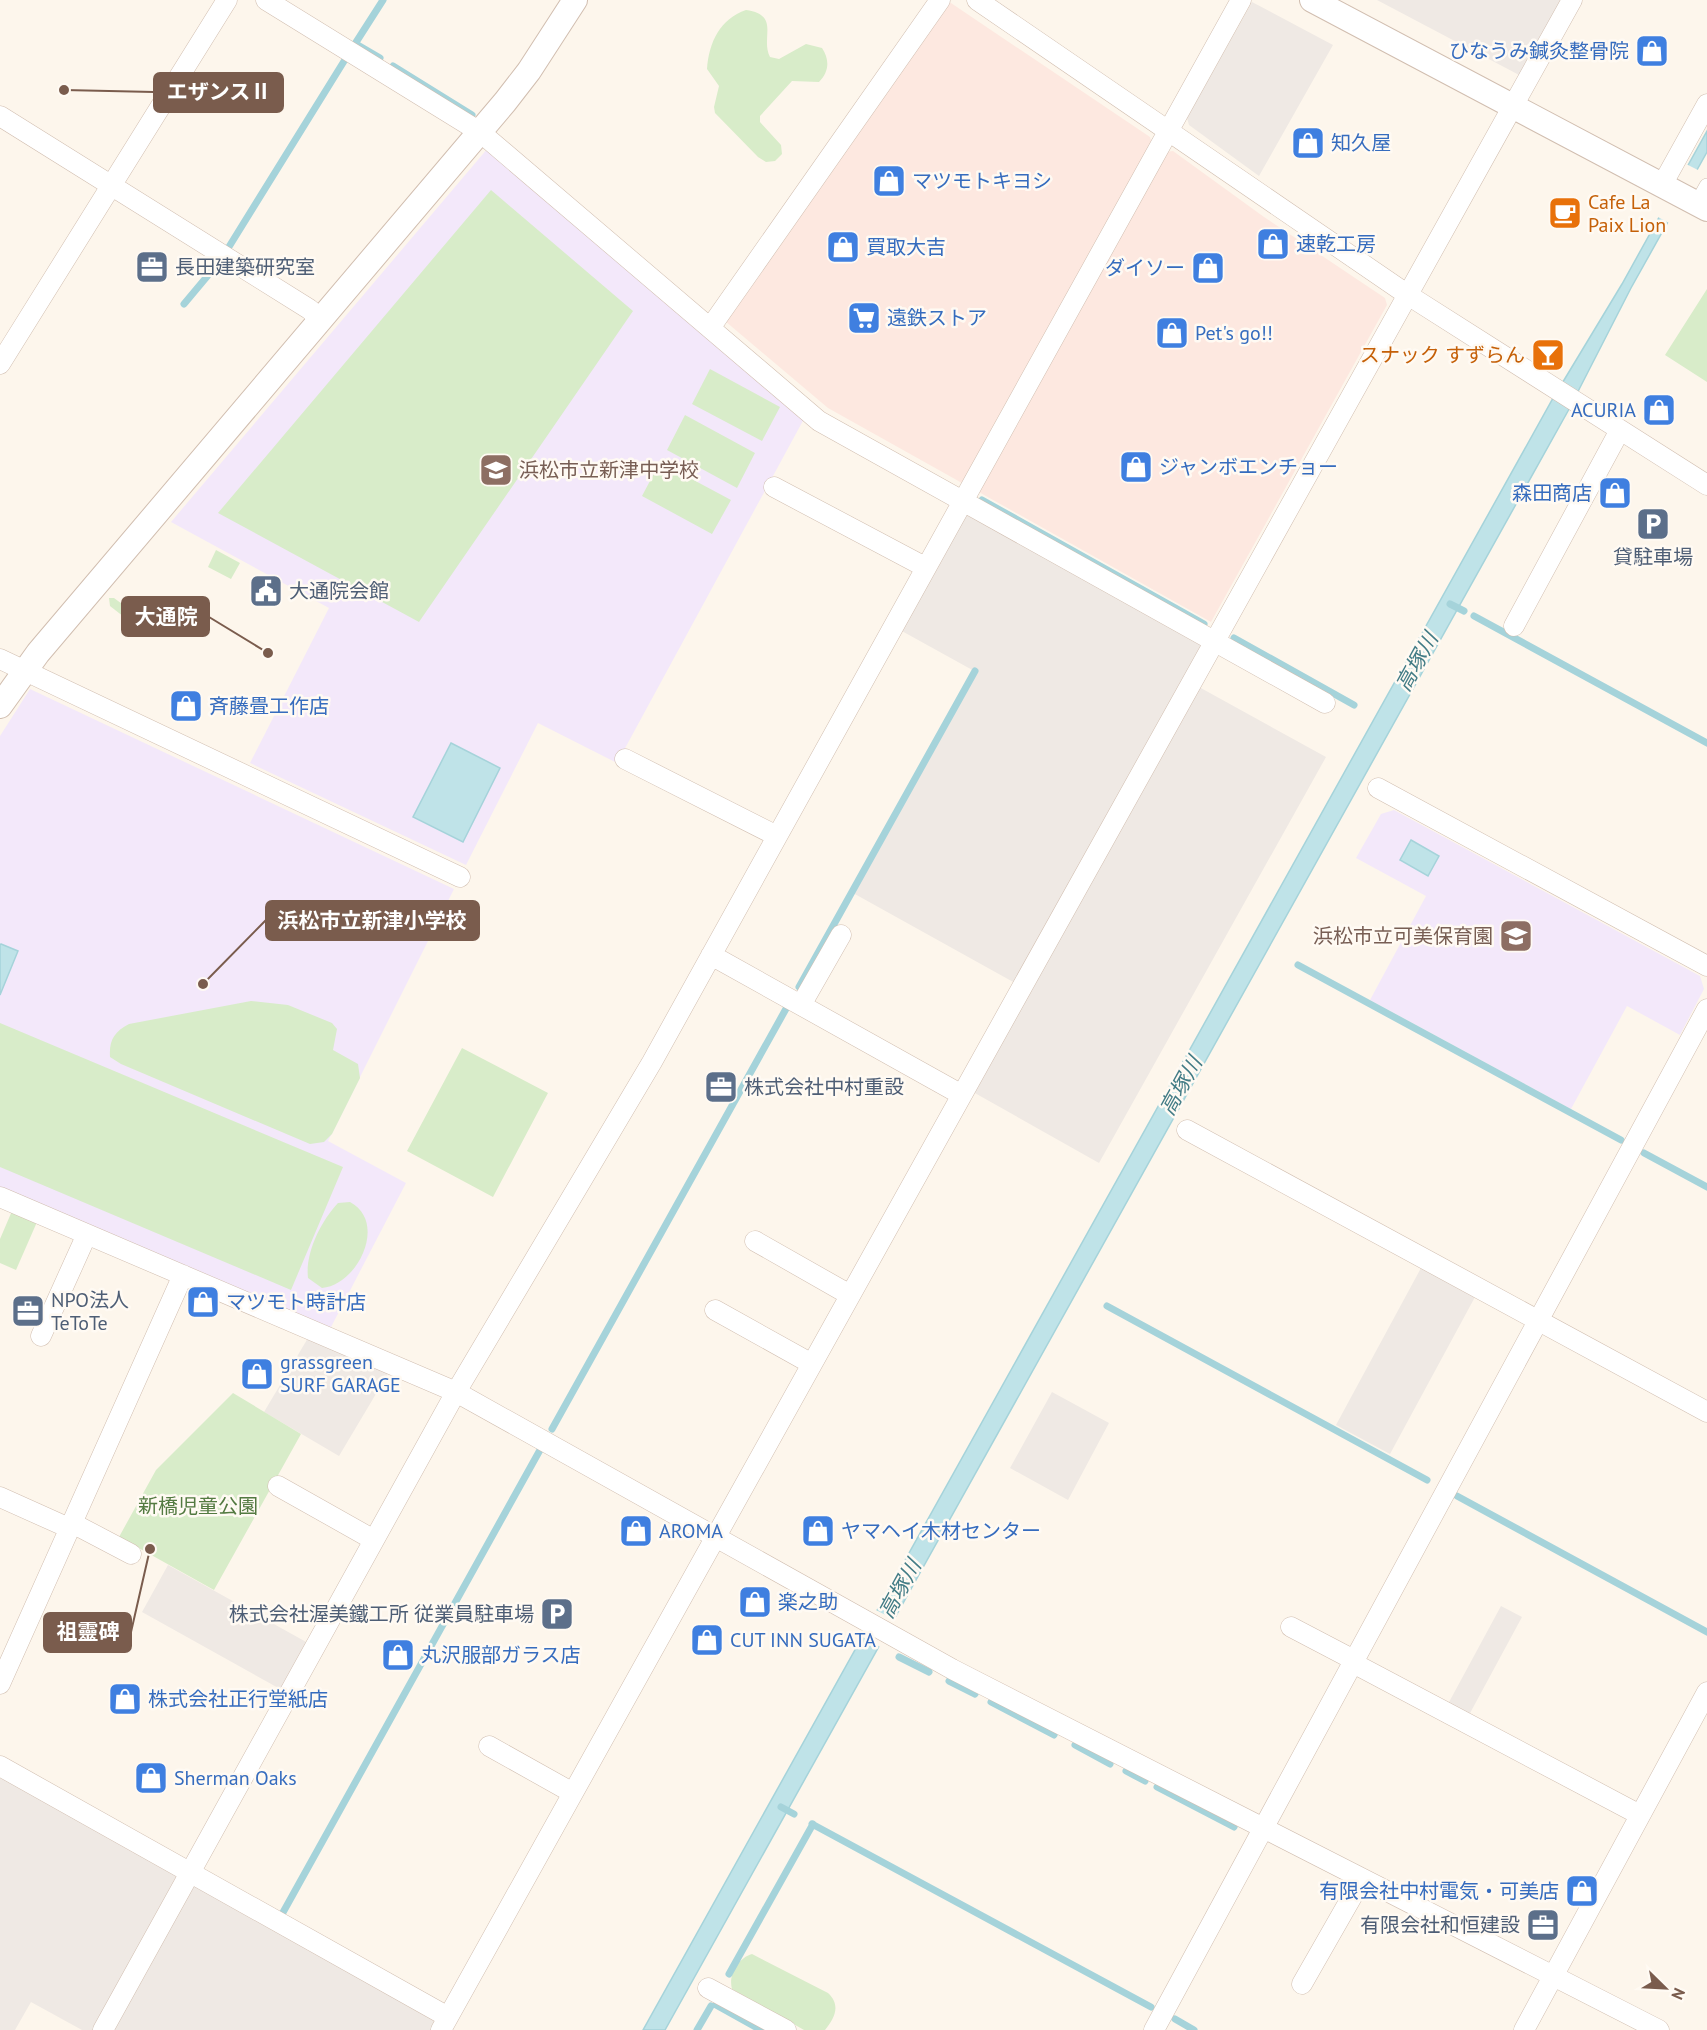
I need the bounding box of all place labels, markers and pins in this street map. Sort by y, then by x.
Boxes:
shop icon: ひなうみ鍼灸整骨院 [1634,33,1670,69]
place label: ひなうみ鍼灸整骨院 [1449,38,1629,64]
callout: エザンスⅡ [154,73,283,112]
shop icon: 知久屋 [1290,125,1326,161]
place label: 知久屋 [1331,130,1391,156]
shop icon: マツモトキヨシ [871,163,907,199]
place label: マツモトキヨシ [912,168,1052,194]
place label: Cafe La Paix Lion [1588,189,1666,238]
cafe icon: Cafe La Paix Lion [1547,195,1583,231]
shop icon: 速乾工房 [1255,226,1291,262]
shop icon: 買取大吉 [825,229,861,265]
place label: 速乾工房 [1296,231,1376,257]
place label: 買取大吉 [866,234,946,260]
office icon: 長田建築研究室 [134,249,170,285]
shop icon: ダイソー [1190,250,1226,286]
place label: 長田建築研究室 [175,254,315,280]
place label: ダイソー [1105,255,1185,281]
supermarket icon: 遠鉄ストア [846,300,882,336]
place label: 遠鉄ストア [887,305,987,331]
shop icon: Pet's go!! [1154,315,1190,351]
place label: Pet's go!! [1195,320,1273,346]
bar icon: スナック すずらん [1530,337,1566,373]
place label: スナック すずらん [1360,342,1525,368]
shop icon: ACURIA [1641,392,1677,428]
place label: ACURIA [1571,397,1636,423]
shop icon: ジャンボエンチョー [1118,449,1154,485]
school or university icon: 浜松市立新津中学校 [478,452,514,488]
place label: ジャンボエンチョー [1159,454,1338,480]
place label: 浜松市立新津中学校 [519,457,699,483]
shop icon: 森田商店 [1597,475,1633,511]
place label: 森田商店 [1512,480,1592,506]
parking icon: 貸駐車場 [1635,506,1671,542]
place label: 貸駐車場 [1613,544,1693,570]
public building icon: 大通院会館 [248,573,284,609]
place label: 大通院会館 [289,578,389,604]
callout: 大通院 [122,597,209,636]
shop icon: 斉藤畳工作店 [168,688,204,724]
place label: 斉藤畳工作店 [209,693,329,719]
callout: 浜松市立新津小学校 [266,901,479,940]
school or university icon: 浜松市立可美保育園 [1498,918,1534,954]
place label: 浜松市立可美保育園 [1313,923,1493,949]
office icon: 株式会社中村重設 [703,1069,739,1105]
place label: 株式会社中村重設 [744,1074,904,1100]
shop icon: マツモト時計店 [185,1284,221,1320]
place label: NPO法人 TeToTe [51,1287,129,1336]
place label: マツモト時計店 [226,1289,366,1315]
office icon: NPO法人 TeToTe [10,1293,46,1329]
place label: grassgreen SURF GARAGE [280,1349,401,1398]
shop icon: grassgreen SURF GARAGE [239,1356,275,1392]
shop icon: AROMA [618,1513,654,1549]
shop icon: ヤマヘイ木材センター [800,1513,836,1549]
place label: AROMA [659,1518,723,1544]
place label: ヤマヘイ木材センター [841,1518,1041,1544]
shop icon: 楽之助 [737,1584,773,1620]
place label: 楽之助 [778,1589,838,1615]
parking icon: 株式会社渥美鐵工所 従業員駐車場 [539,1596,575,1632]
place label: 株式会社渥美鐵工所 従業員駐車場 [229,1601,534,1627]
callout: 祖靈碑 [44,1613,131,1652]
shop icon: CUT INN SUGATA [689,1622,725,1658]
place label: CUT INN SUGATA [730,1627,876,1653]
shop icon: 丸沢服部ガラス店 [380,1637,416,1673]
place label: 丸沢服部ガラス店 [421,1642,581,1668]
shop icon: 株式会社正行堂紙店 [107,1681,143,1717]
place label: 株式会社正行堂紙店 [148,1686,328,1712]
shop icon: Sherman Oaks [133,1760,169,1796]
place label: Sherman Oaks [174,1765,297,1791]
shop icon: 有限会社中村電気・可美店 [1564,1873,1600,1909]
place label: 有限会社中村電気・可美店 [1319,1878,1559,1904]
office icon: 有限会社和恒建設 [1525,1907,1561,1943]
place label: 有限会社和恒建設 [1360,1912,1520,1938]

